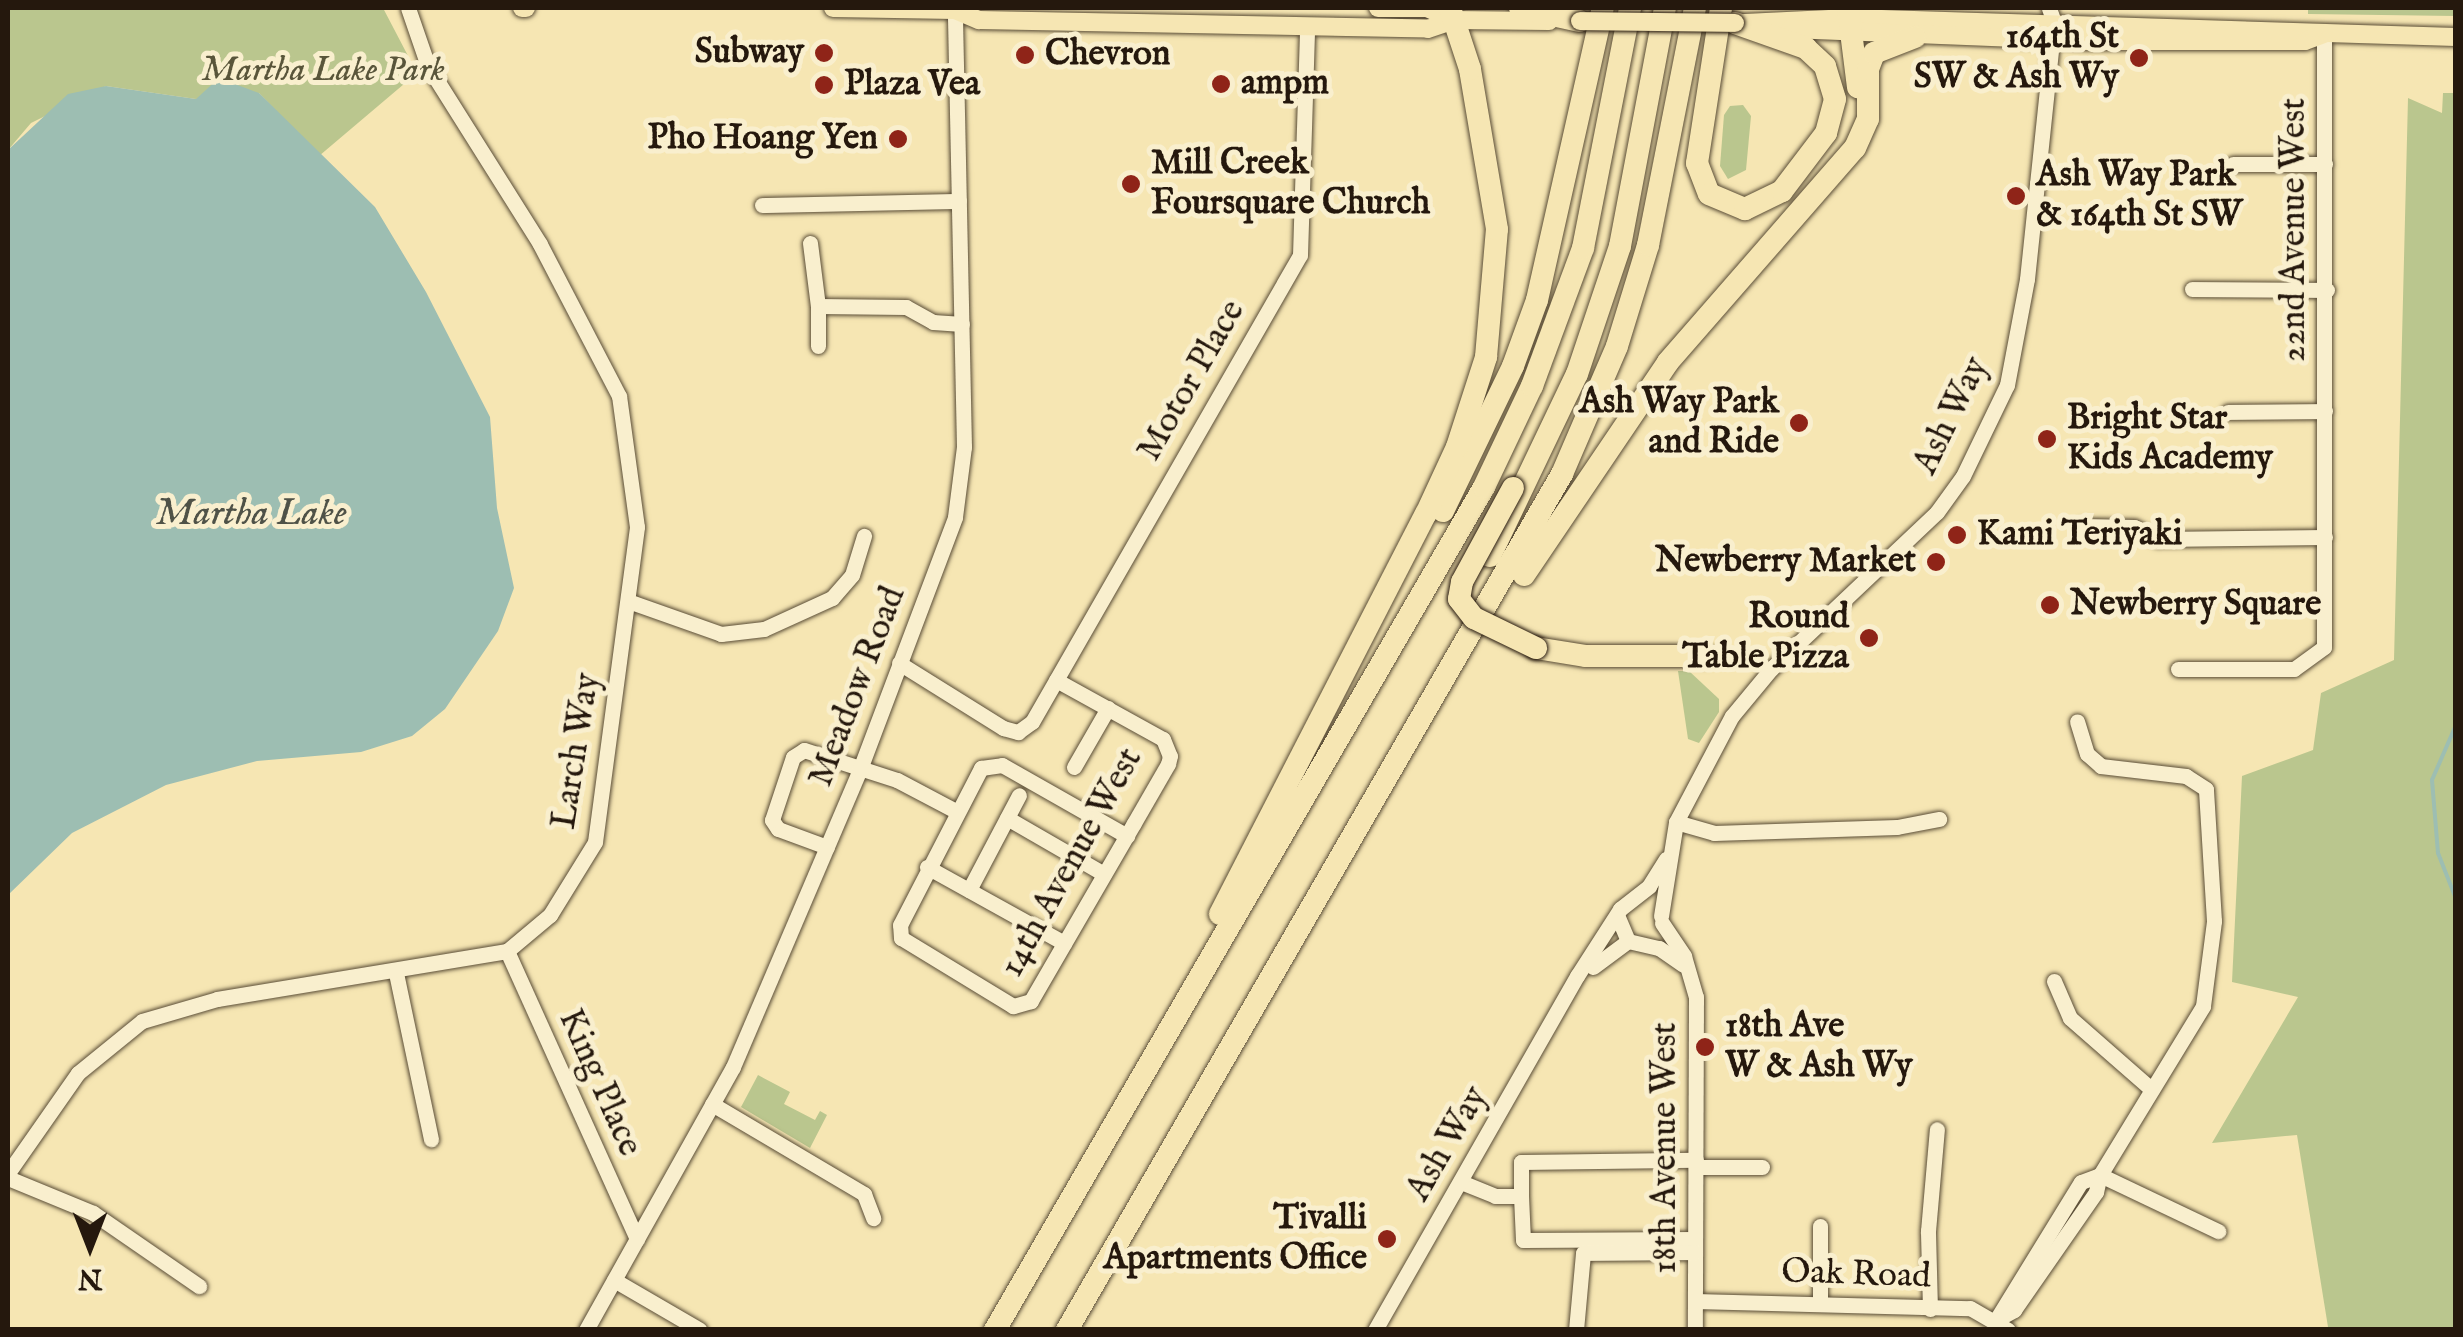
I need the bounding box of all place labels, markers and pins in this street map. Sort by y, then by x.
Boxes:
place label: 164th St SW & Ash Wy [1914,17,2119,99]
place label: Subway [695,32,804,74]
place label: Chevron [1045,34,1170,76]
marker: Subway [813,42,835,64]
marker: Chevron [1014,44,1036,66]
marker: 164th St SW & Ash Wy [2128,47,2150,69]
place label: ampm [1241,63,1329,105]
place label: Plaza Vea [844,64,980,106]
marker: ampm [1210,73,1232,95]
marker: Plaza Vea [813,74,835,96]
place label: Pho Hoang Yen [648,118,878,160]
marker: Pho Hoang Yen [887,128,909,150]
place label: Mill Creek Foursquare Church [1151,143,1430,225]
place label: Ash Way Park & 164th St SW [2036,155,2242,237]
marker: Mill Creek Foursquare Church [1120,173,1142,195]
marker: Ash Way Park & 164th St SW [2005,185,2027,207]
place label: Ash Way Park and Ride [1579,382,1779,464]
place label: Bright Star Kids Academy [2067,398,2273,480]
marker: Ash Way Park and Ride [1788,412,1810,434]
marker: Bright Star Kids Academy [2036,428,2058,450]
place label: Kami Teriyaki [1977,514,2182,556]
marker: Kami Teriyaki [1946,524,1968,546]
place label: Newberry Market [1655,541,1916,583]
marker: Newberry Market [1925,551,1947,573]
place label: Newberry Square [2070,584,2321,626]
marker: Newberry Square [2039,594,2061,616]
place label: Round Table Pizza [1682,597,1849,679]
marker: Round Table Pizza [1858,627,1880,649]
place label: 18th Ave W & Ash Wy [1725,1006,1912,1088]
marker: 18th Ave W & Ash Wy [1694,1036,1716,1058]
place label: Tivalli Apartments Office [1103,1198,1367,1280]
marker: Tivalli Apartments Office [1376,1228,1398,1250]

